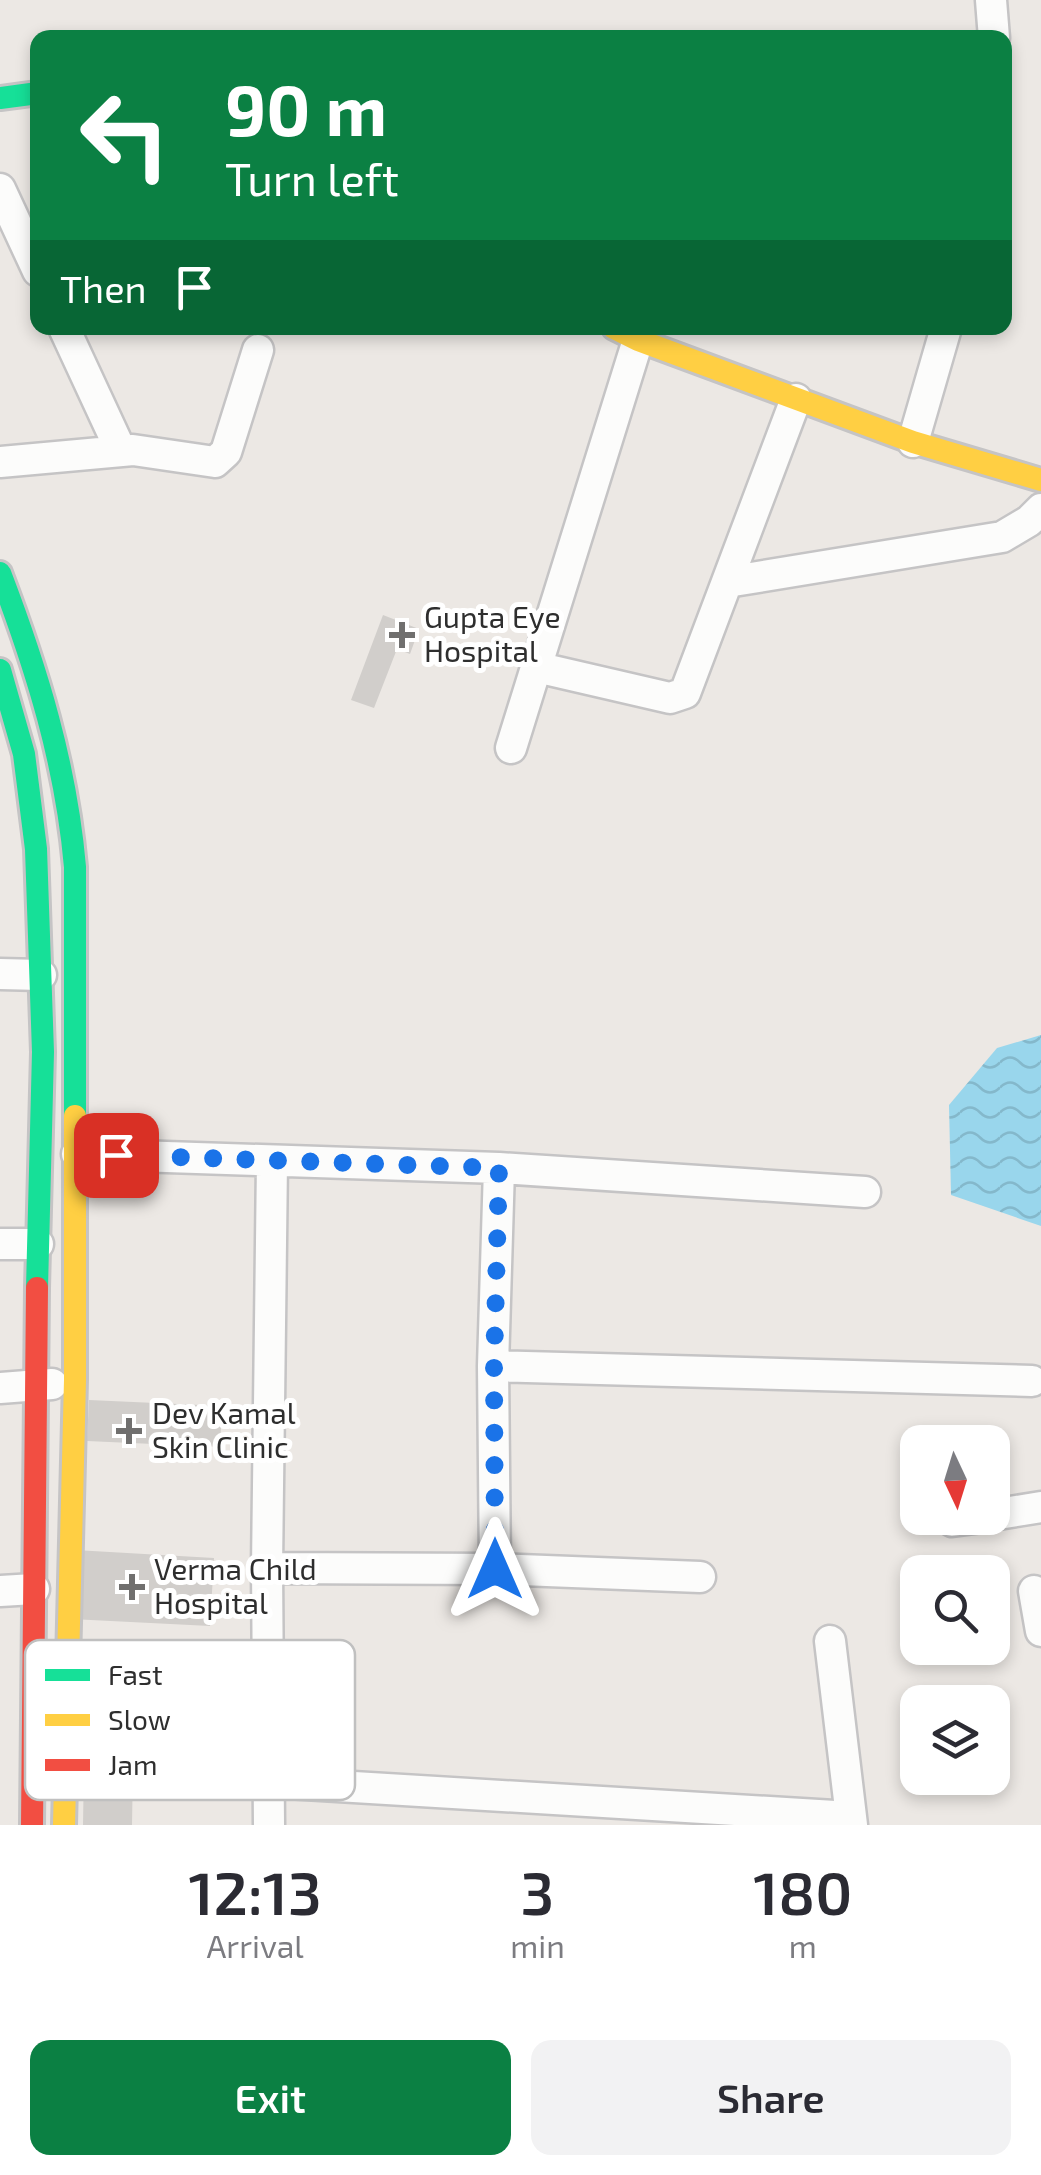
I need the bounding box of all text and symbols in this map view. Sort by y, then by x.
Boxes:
text: 90 m [225,66,387,150]
icon: left [60,70,190,200]
text: Turn left [225,151,399,205]
icon: arrive [167,260,222,315]
text: Then [60,265,147,311]
place label: Gupta Eye Hospital [424,598,561,668]
marker: Gupta Eye Hospital [389,622,415,648]
pin [74,1113,159,1198]
icon: arrive [89,1128,144,1183]
place label: Dev Kamal Skin Clinic [152,1394,296,1464]
marker: Dev Kamal Skin Clinic [116,1418,142,1444]
north arrow [900,1425,1010,1535]
map controls [900,1425,1010,1795]
position arrow [443,1517,547,1621]
place label: Verma Child Hospital [154,1550,317,1620]
button: search [900,1555,1010,1665]
marker: Verma Child Hospital [119,1574,145,1600]
legend [25,1640,355,1800]
text: Fast [108,1657,163,1691]
button: layers [900,1685,1010,1795]
text: Slow [108,1702,171,1736]
text: Jam [108,1747,157,1781]
text: 12:13 [189,1855,322,1927]
text: 3 [521,1855,554,1927]
text: 180 [753,1855,852,1927]
text: Arrival [206,1926,304,1964]
text: min [510,1926,565,1964]
text: m [789,1926,817,1964]
button: Exit [30,2040,511,2155]
button: Share [531,2040,1011,2155]

